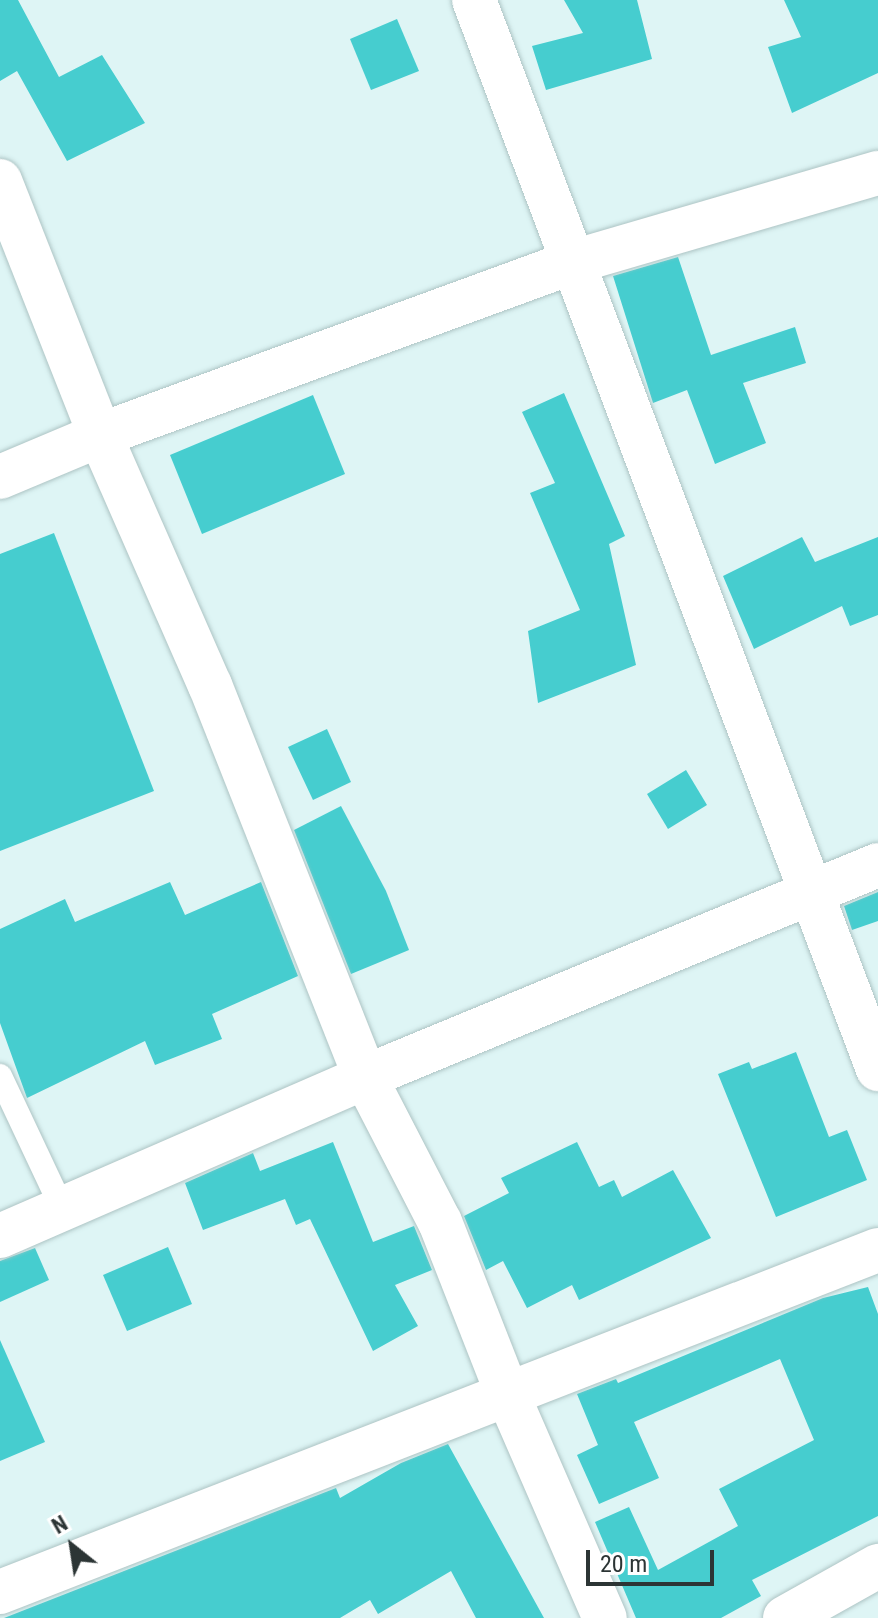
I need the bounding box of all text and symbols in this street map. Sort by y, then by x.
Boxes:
north arrow [32,1506,112,1586]
text: N [48,1511,72,1539]
scale bar [590,1534,718,1584]
text: 20 m [600,1550,647,1578]

